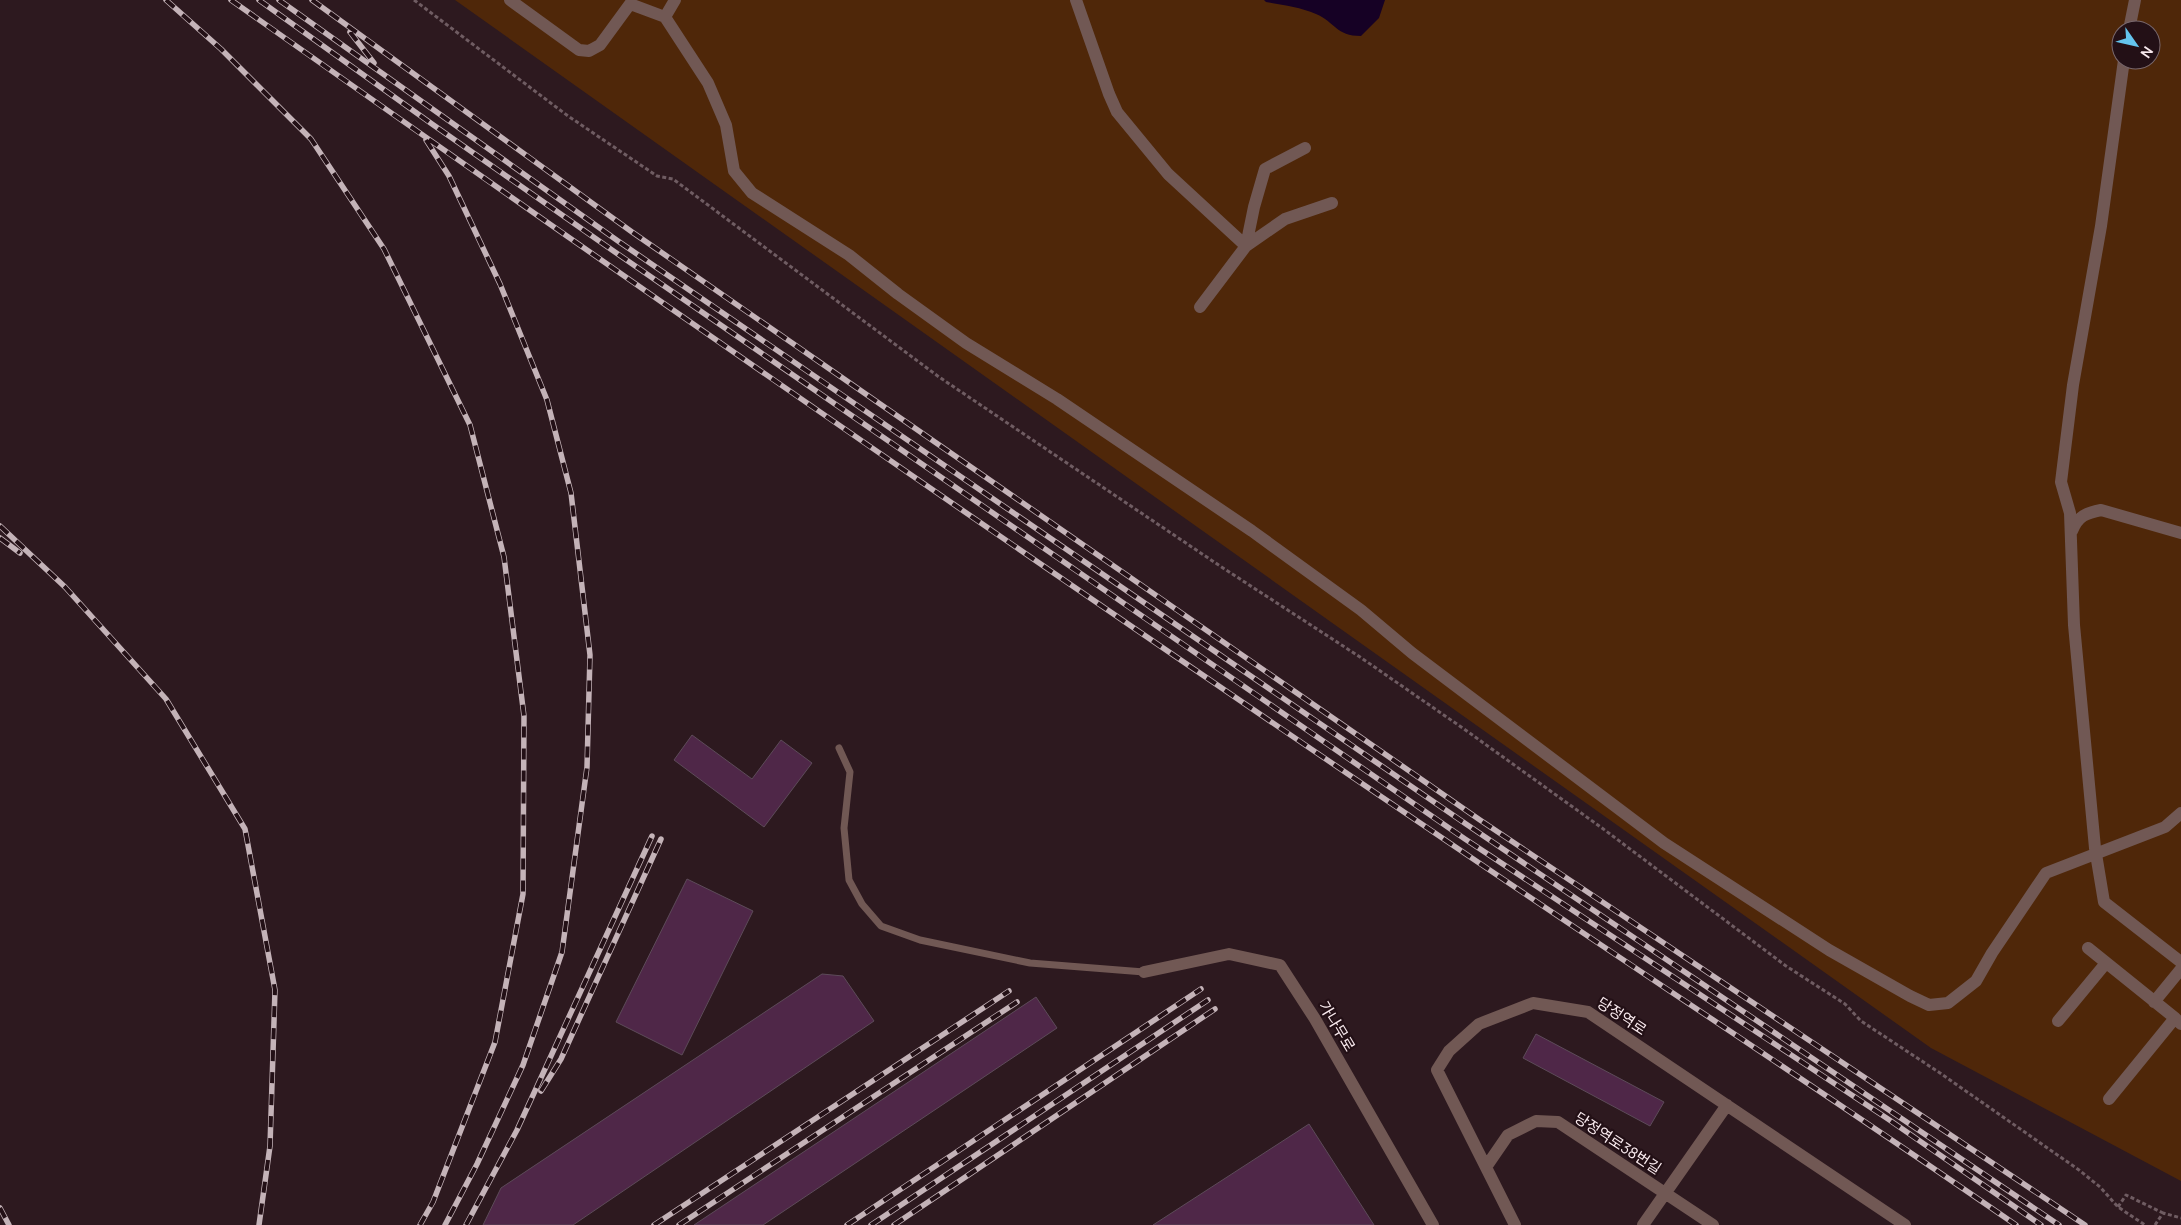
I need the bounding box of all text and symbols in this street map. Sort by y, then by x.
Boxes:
north arrow [2111,20,2161,70]
text: N [2137,43,2158,62]
street label: 당정역로 [1593,992,1651,1040]
street label: 가나무로 [1314,997,1360,1055]
street label: 당정역로38번길 [1570,1107,1666,1179]

